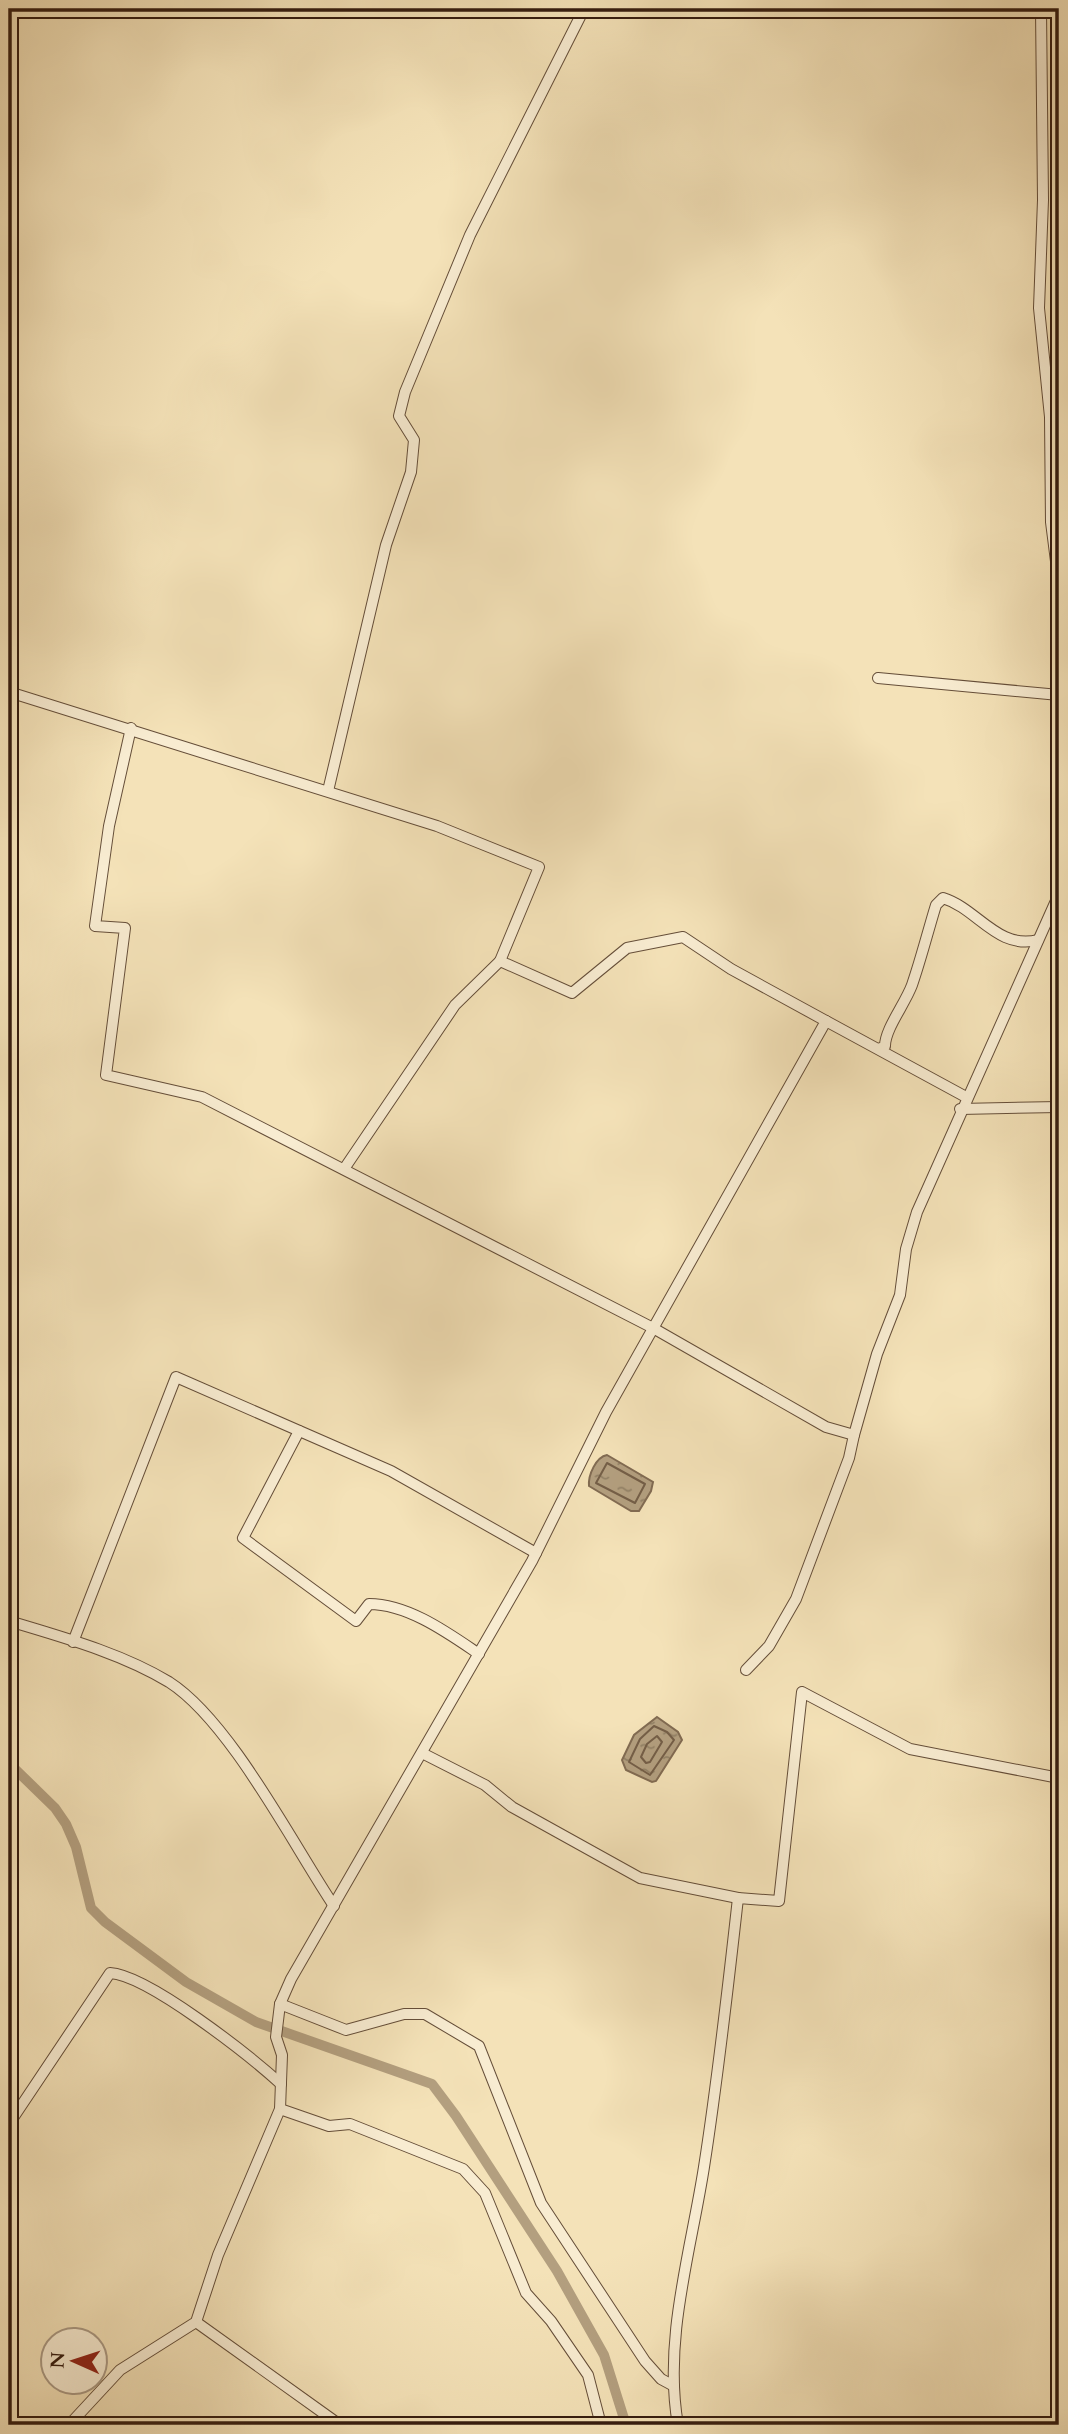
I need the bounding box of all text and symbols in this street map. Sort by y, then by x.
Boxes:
north arrow [38,2326,108,2396]
text: N [45,2351,71,2369]

